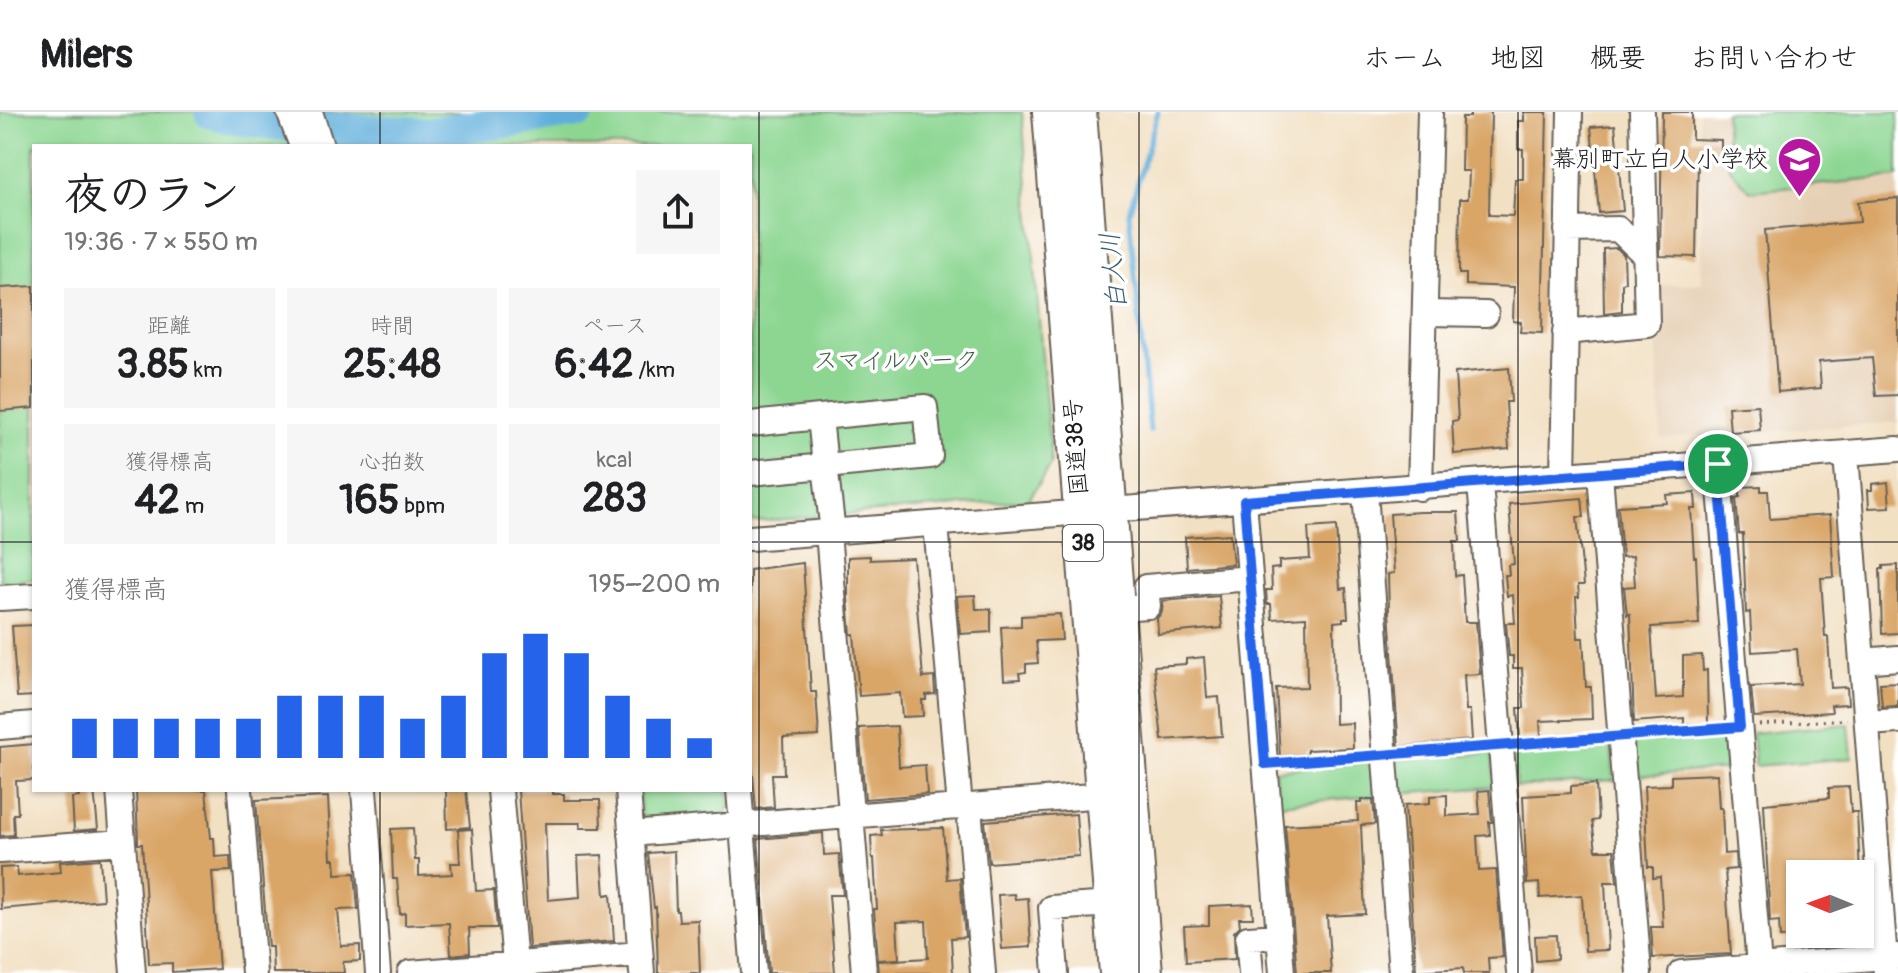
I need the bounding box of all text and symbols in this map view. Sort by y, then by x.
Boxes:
text: Milers [40,31,132,79]
text: ホーム [1363,41,1446,76]
text: 地図 [1490,41,1546,76]
text: 概要 [1590,41,1646,76]
text: お問い合わせ [1690,41,1858,76]
school or university icon: 幕別町立白人小学校 [1775,135,1823,198]
place label: 幕別町立白人小学校 [1552,145,1768,174]
text: 夜のラン [64,168,240,223]
button: share [636,170,720,254]
text: 19:36 · 7 × 550 m [64,226,258,258]
water label: 白人川 [1094,231,1134,311]
text: 距離 [147,312,191,340]
text: 時間 [370,312,414,340]
text: ペース [582,312,647,340]
text: 3.85 [116,340,189,389]
text: 25:48 [343,340,441,389]
text: 6:42 [554,340,634,389]
park label: スマイルパーク [813,346,979,375]
text: km [189,356,223,384]
text: /km [634,356,675,384]
street label: 国道38号 [1058,397,1094,497]
pin [1684,430,1752,498]
icon: arrive [1696,442,1740,486]
text: kcal [597,446,633,474]
text: 獲得標高 [125,448,213,476]
text: 心拍数 [359,448,425,476]
text: 283 [582,474,647,523]
text: 42 [134,476,180,525]
text: 165 [339,476,400,525]
text: m [180,492,204,520]
text: bpm [400,492,445,520]
road number: 38 [1063,525,1103,561]
text: 195–200 m [588,568,720,600]
text: 獲得標高 [64,574,168,606]
north arrow [1786,860,1874,948]
map controls [1786,860,1874,948]

